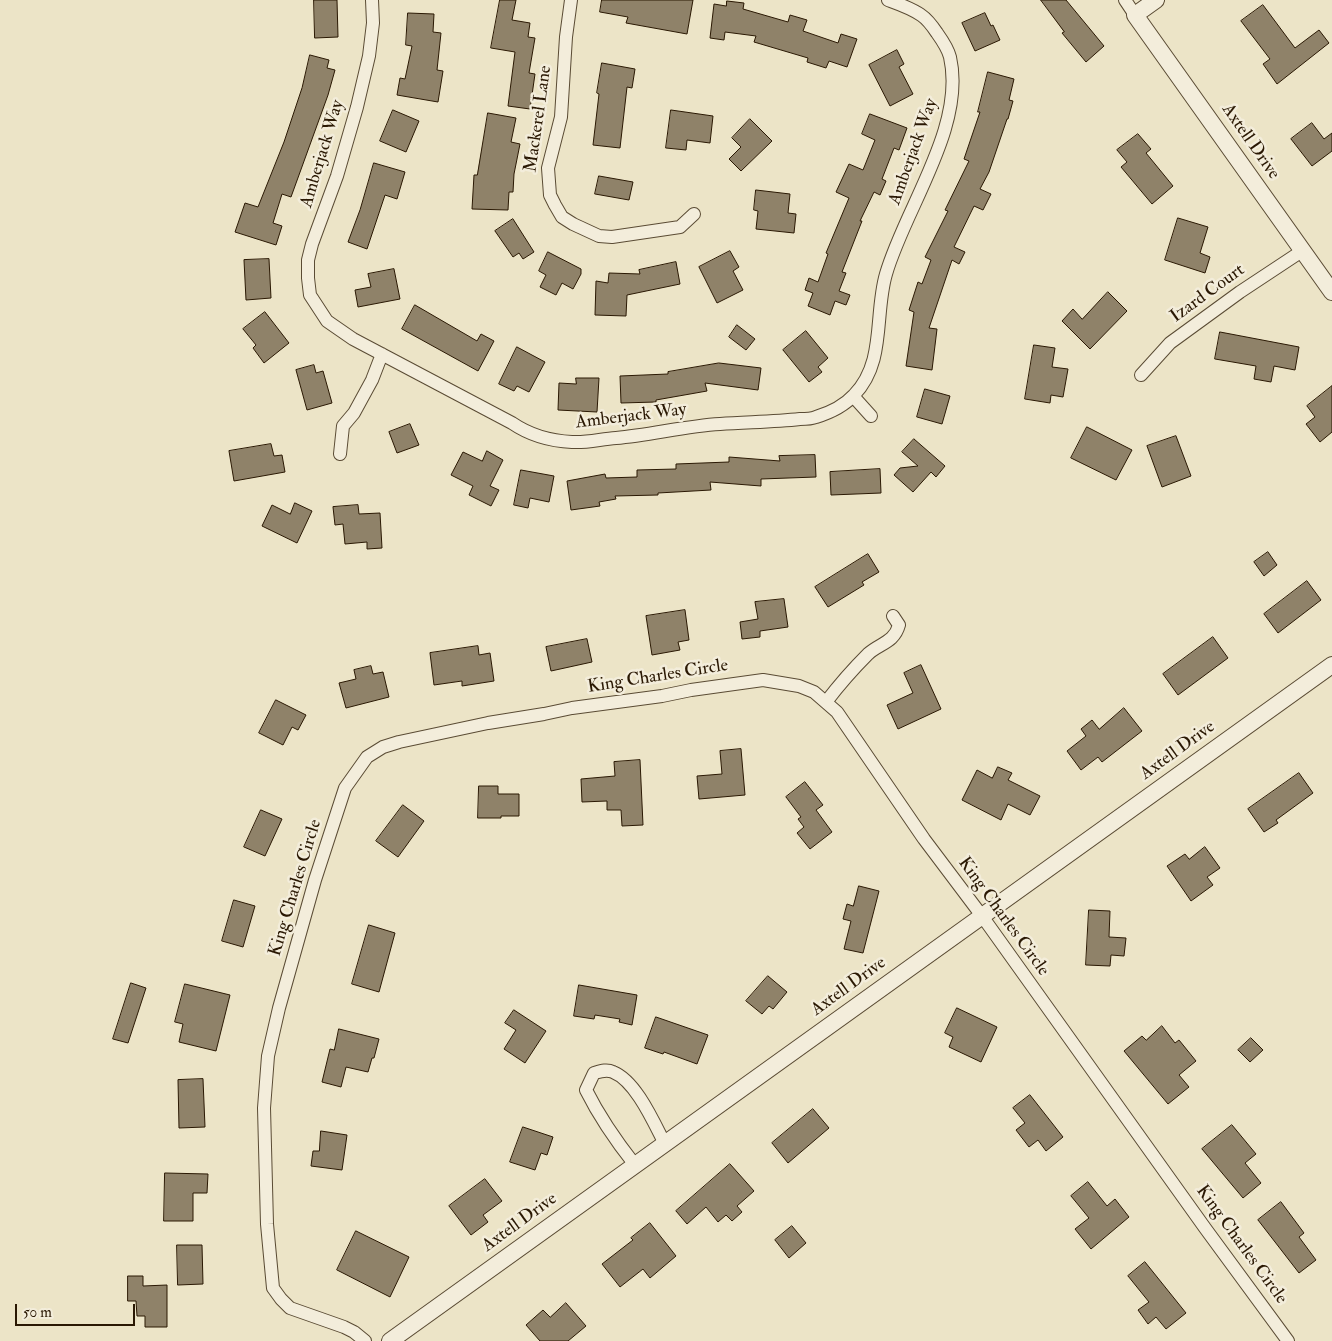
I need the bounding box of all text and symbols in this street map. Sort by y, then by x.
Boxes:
street label: Mackerel Lane [521,64,557,174]
street label: Amberjack Way [885,96,943,208]
street label: Amberjack Way [296,98,350,210]
street label: Axtell Drive [1216,100,1284,184]
street label: Izard Court [1167,260,1249,328]
street label: Amberjack Way [574,399,688,435]
street label: King Charles Circle [586,655,730,699]
street label: Axtell Drive [1136,717,1220,785]
street label: King Charles Circle [265,817,327,959]
street label: King Charles Circle [953,853,1053,981]
street label: Axtell Drive [807,953,891,1021]
street label: King Charles Circle [1191,1181,1291,1309]
street label: Axtell Drive [478,1189,562,1257]
scale bar [18,1294,138,1326]
text: 50 m [23,1303,52,1322]

